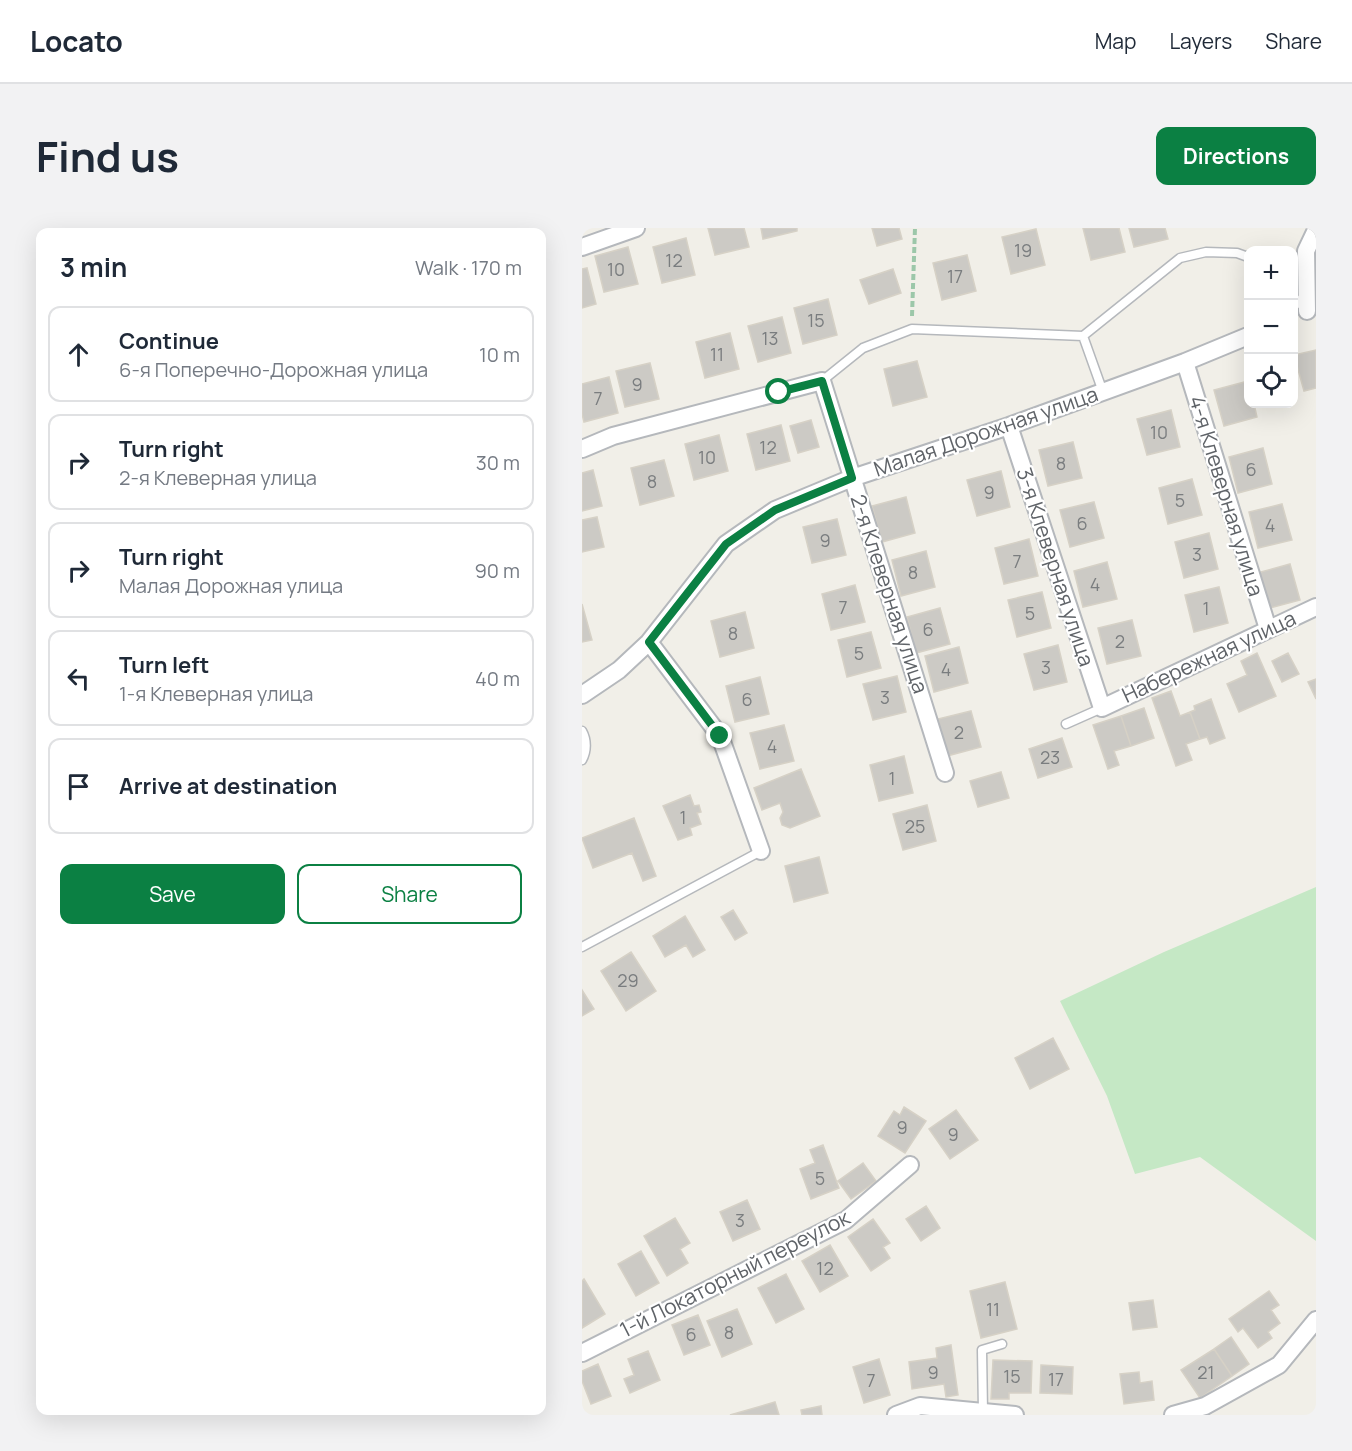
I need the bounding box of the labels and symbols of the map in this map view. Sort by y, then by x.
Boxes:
house number: 19 [1014,238,1032,262]
house number: 12 [665,248,683,272]
house number: 10 [607,257,625,281]
house number: 17 [947,264,963,288]
house number: 15 [807,308,825,332]
house number: 13 [762,326,778,350]
house number: 11 [710,342,724,366]
house number: 9 [631,372,643,396]
route start [765,378,791,404]
street label: Малая Дорожная улица [870,380,1101,483]
house number: 7 [593,386,603,410]
street label: 4-я Клеверная улица [1183,392,1271,599]
house number: 10 [1150,420,1168,444]
house number: 12 [759,435,777,459]
house number: 10 [698,445,716,469]
house number: 8 [1056,451,1066,475]
house number: 6 [1245,457,1257,481]
street label: 3-я Клеверная улица [1011,464,1099,670]
house number: 8 [647,469,657,493]
house number: 9 [983,480,995,504]
house number: 5 [1175,488,1185,512]
street label: 2-я Клеверная улица [845,491,935,697]
house number: 6 [1076,511,1088,535]
house number: 4 [1265,513,1275,537]
house number: 9 [819,528,831,552]
house number: 3 [1192,542,1202,566]
house number: 7 [1012,549,1022,573]
house number: 8 [908,560,918,584]
house number: 4 [1090,572,1100,596]
house number: 7 [838,595,848,619]
house number: 1 [1202,596,1210,620]
house number: 5 [1025,601,1035,625]
street label: Набережная улица [1117,604,1300,709]
house number: 6 [922,617,934,641]
house number: 8 [728,621,738,645]
house number: 2 [1115,629,1125,653]
house number: 5 [854,641,864,665]
house number: 4 [941,657,951,681]
house number: 3 [1041,657,1051,679]
house number: 3 [880,685,890,709]
house number: 6 [741,687,753,711]
house number: 2 [954,720,964,744]
route end [706,722,732,748]
house number: 4 [767,734,777,758]
house number: 23 [1040,745,1060,769]
house number: 1 [888,766,896,790]
house number: 1 [679,805,687,829]
house number: 25 [905,814,925,838]
house number: 29 [617,968,639,992]
house number: 9 [896,1115,908,1139]
house number: 9 [947,1122,959,1146]
house number: 5 [815,1166,825,1190]
street label: 1-й Локаторный переулок [615,1203,855,1343]
house number: 3 [735,1208,745,1232]
house number: 12 [816,1256,834,1280]
house number: 11 [986,1297,1000,1321]
house number: 8 [724,1320,734,1344]
house number: 6 [685,1322,697,1346]
house number: 9 [927,1360,939,1384]
house number: 21 [1197,1360,1215,1384]
house number: 15 [1003,1364,1021,1388]
house number: 17 [1048,1367,1064,1391]
house number: 7 [866,1368,876,1392]

